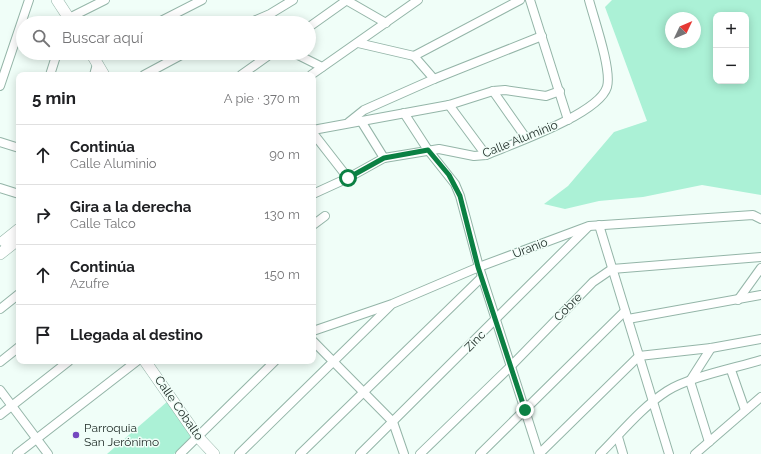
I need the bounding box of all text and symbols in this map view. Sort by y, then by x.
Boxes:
north arrow [665,12,701,48]
map controls [713,12,749,84]
button: + [713,12,749,48]
search box [16,16,316,60]
icon: search [30,27,52,49]
text: Buscar aquí [62,29,143,47]
button: − [713,48,749,84]
text: 5 min [32,88,76,108]
text: A pie · 370 m [224,91,300,106]
street label: Calle Aluminio [480,118,560,160]
text: Continúa [70,138,135,156]
icon: ahead [32,144,54,166]
text: 90 m [269,147,300,162]
text: Calle Aluminio [70,156,157,171]
route start [339,169,357,187]
text: Gira a la derecha [70,198,191,216]
icon: right [32,204,54,226]
text: 130 m [264,207,300,222]
text: Calle Talco [70,216,136,231]
street label: Uranio [510,235,550,261]
text: Continúa [70,258,135,276]
icon: ahead [32,264,54,286]
text: 150 m [264,267,300,282]
text: Azufre [70,276,109,291]
street label: Cobre [551,290,585,324]
icon: arrive [32,324,54,346]
text: Llegada al destino [70,326,203,344]
street label: Zinc [462,327,489,354]
street label: Calle Cobalto [152,373,206,443]
route end [516,401,534,419]
place label: Parroquia San Jerónimo [84,421,159,449]
marker: Parroquia San Jerónimo [71,430,81,440]

